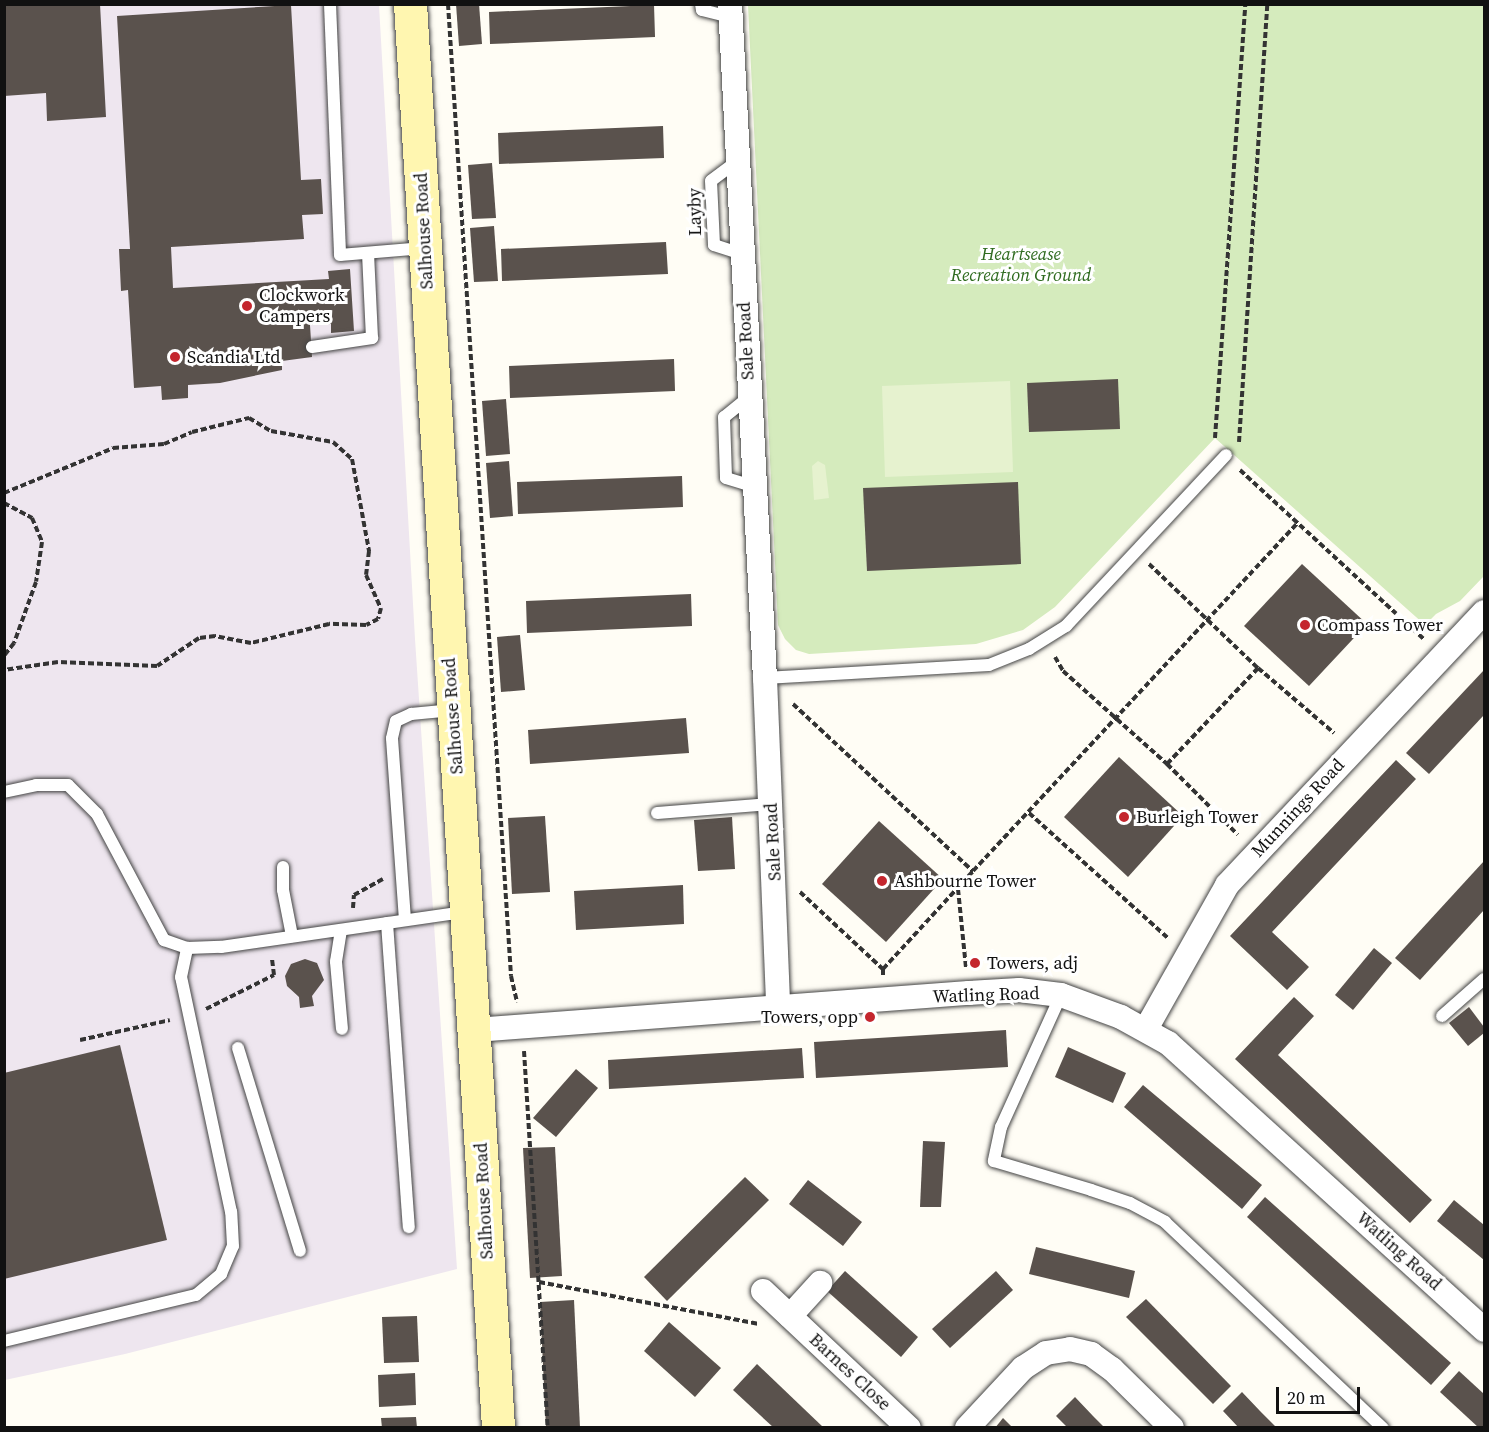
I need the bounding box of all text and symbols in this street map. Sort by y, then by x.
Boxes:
street label: Salhouse Road [410,172,438,290]
street label: Layby [684,188,706,236]
park label: Heartsease Recreation Ground [950,244,1092,286]
place label: Clockwork Campers [259,285,345,328]
marker: Clockwork Campers [240,299,254,313]
street label: Sale Road [733,302,759,380]
place label: Scandia Ltd [187,346,281,368]
marker: Scandia Ltd [168,350,182,364]
place label: Compass Tower [1317,614,1443,636]
marker: Compass Tower [1298,618,1312,632]
street label: Salhouse Road [438,657,468,775]
street label: Munnings Road [1247,754,1349,862]
street label: Sale Road [760,803,786,881]
place label: Burleigh Tower [1136,806,1259,828]
marker: Burleigh Tower [1117,810,1131,824]
place label: Ashbourne Tower [894,870,1037,892]
marker: Ashbourne Tower [875,874,889,888]
place label: Towers, adj [987,952,1078,974]
marker: Towers, adj [968,956,982,970]
street label: Watling Road [932,982,1040,1008]
place label: Towers, opp [761,1006,858,1028]
marker: Towers, opp [863,1010,877,1024]
street label: Salhouse Road [470,1142,498,1260]
street label: Watling Road [1352,1207,1446,1295]
street label: Barnes Close [805,1329,895,1415]
scale bar [1279,1375,1363,1413]
text: 20 m [1287,1385,1325,1410]

